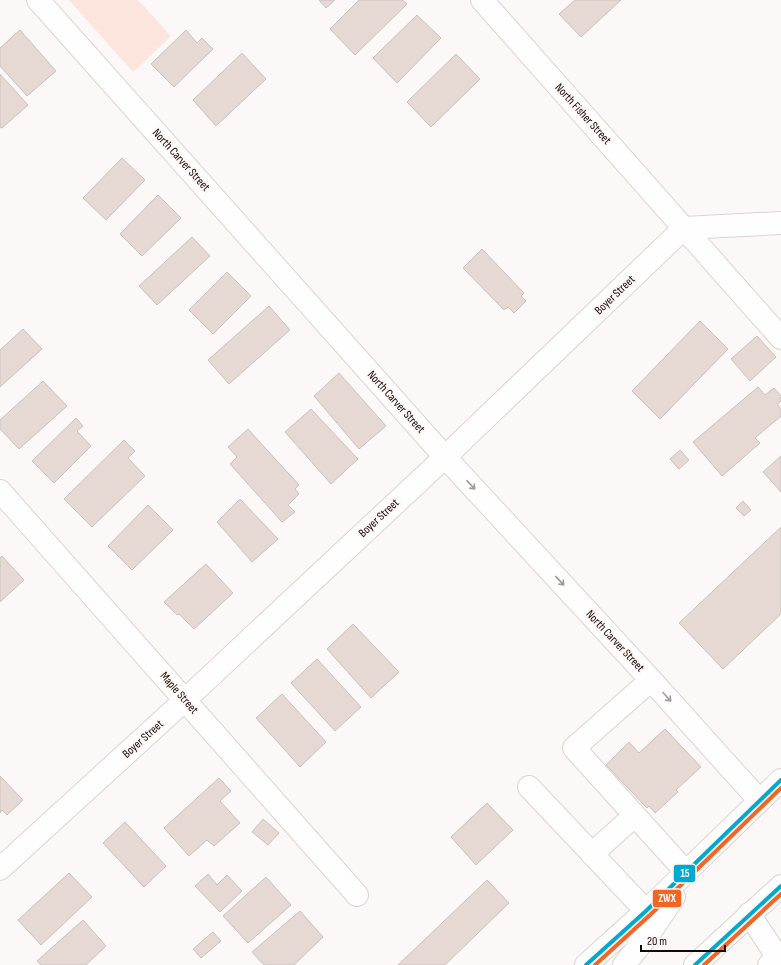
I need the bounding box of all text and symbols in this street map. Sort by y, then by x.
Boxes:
street label: North Fisher Street [552,80,615,148]
street label: North Carver Street [149,126,213,195]
street label: Boyer Street [592,272,639,318]
street label: North Carver Street [364,368,428,437]
one-way arrow [466,480,476,490]
street label: Boyer Street [356,495,403,541]
one-way arrow [555,575,564,586]
street label: North Carver Street [583,607,648,675]
street label: Maple Street [157,669,202,717]
one-way arrow [662,692,671,702]
street label: Boyer Street [119,716,167,761]
line badge: 15 [673,864,696,883]
text: 15 [680,867,690,880]
line badge: ZWX [652,889,682,908]
text: ZWX [658,892,677,905]
scale bar [641,927,725,953]
text: 20 m [647,934,667,949]

